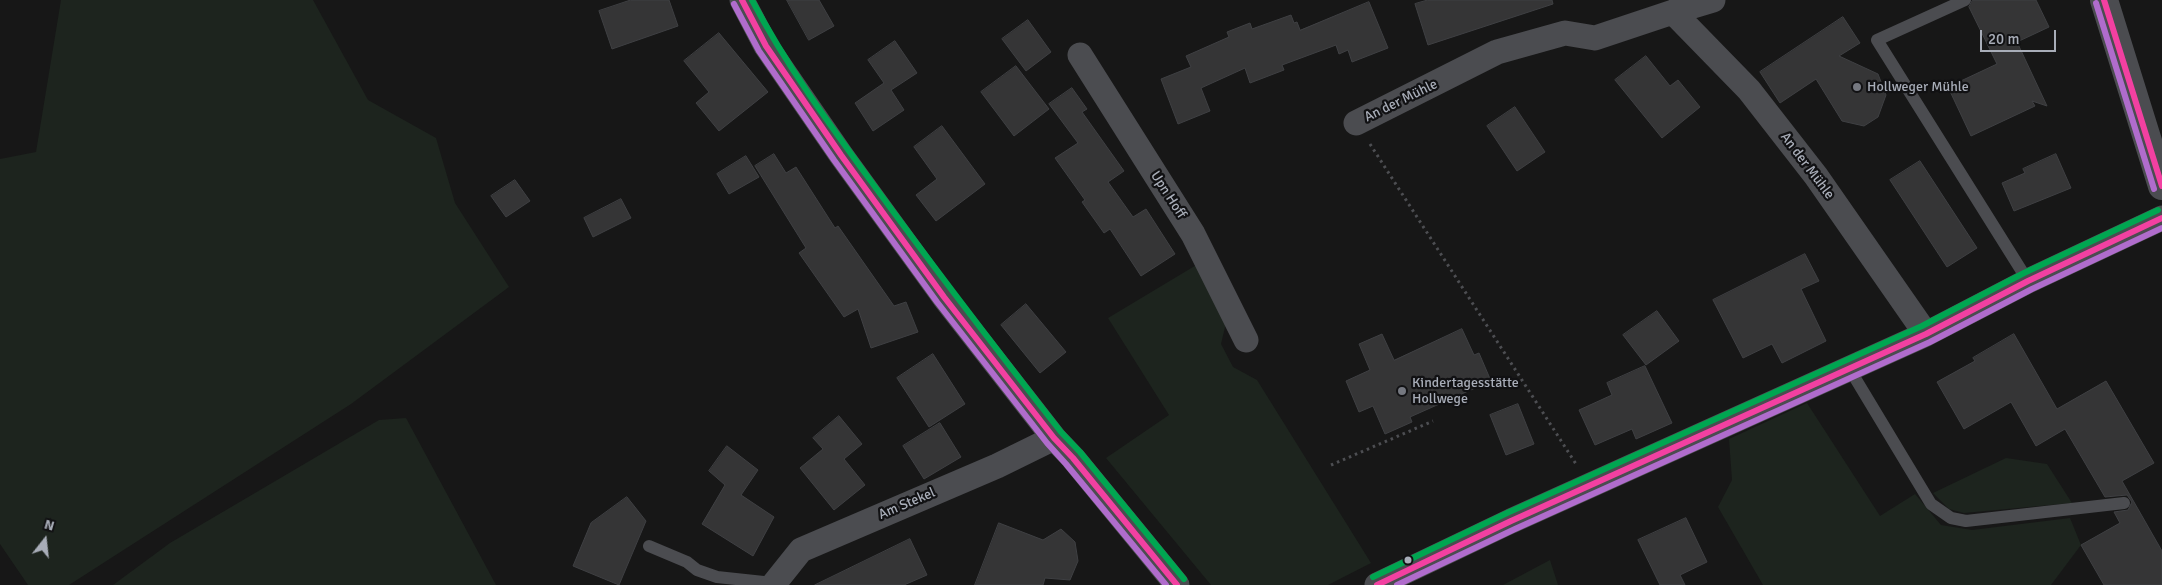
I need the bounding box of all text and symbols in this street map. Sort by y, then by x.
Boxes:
scale bar [1982,20,2058,52]
text: 20 m [1988,30,2019,48]
street label: An der Mühle [1362,76,1440,126]
place label: Hollweger Mühle [1867,79,1969,95]
marker: Hollweger Mühle [1851,81,1863,93]
street label: An der Mühle [1776,129,1838,203]
street label: Upn Hoff [1146,168,1190,222]
place label: Kindertagesstätte Hollwege [1412,375,1519,408]
marker: Kindertagesstätte Hollwege [1396,385,1408,397]
street label: Am Stekel [876,485,938,523]
north arrow [20,515,70,565]
text: N [42,516,56,535]
unlabelled marker [1403,555,1413,565]

